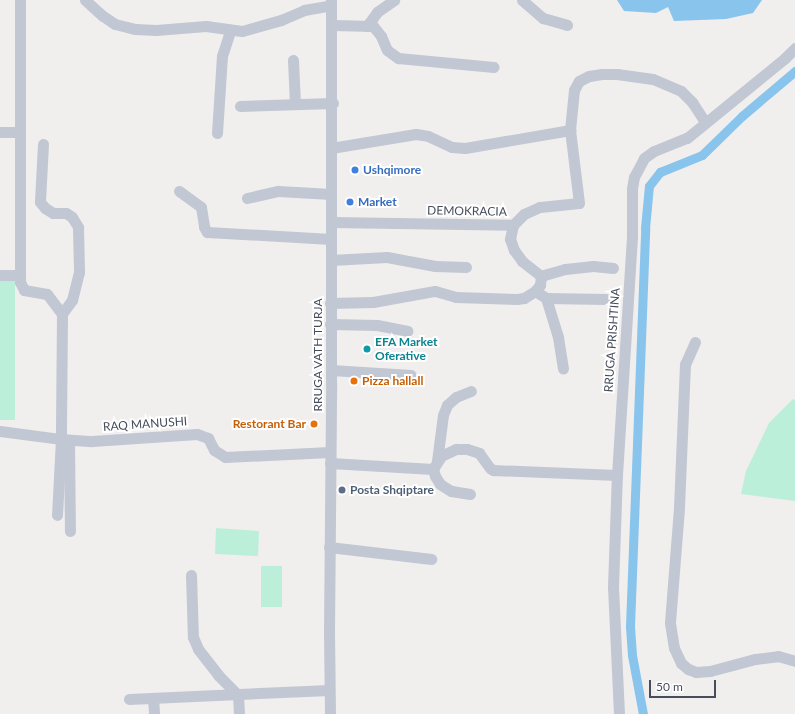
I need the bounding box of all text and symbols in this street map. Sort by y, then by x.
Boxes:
place label: Ushqimore [363,163,421,177]
marker: Ushqimore [350,165,360,175]
place label: Market [358,195,397,209]
marker: Market [345,197,355,207]
street label: DEMOKRACIA [427,203,507,219]
street label: RRUGA PRISHTINA [601,287,623,393]
street label: RRUGA VATH TURJA [311,298,325,412]
place label: EFA Market Oferative [375,335,438,363]
marker: EFA Market Oferative [362,344,372,354]
place label: Pizza hallall [362,374,423,388]
marker: Pizza hallall [349,376,359,386]
street label: RAQ MANUSHI [102,414,188,434]
place label: Restorant Bar [233,417,306,431]
marker: Restorant Bar [309,419,319,429]
place label: Posta Shqiptare [350,483,434,497]
marker: Posta Shqiptare [337,485,347,495]
scale bar [651,672,718,698]
text: 50 m [656,679,683,694]

